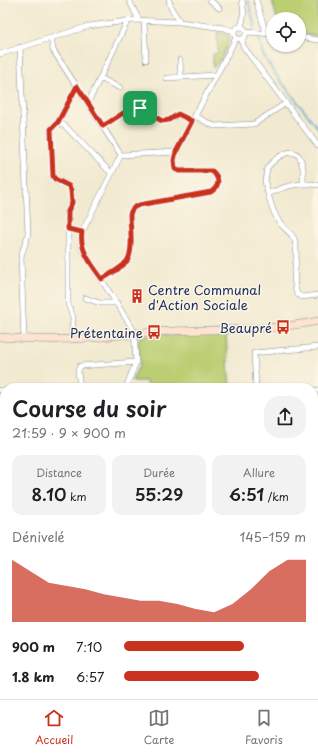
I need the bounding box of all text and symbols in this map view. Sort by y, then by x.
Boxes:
map controls [266,12,306,52]
button: locate [266,12,306,52]
pin [123,91,157,125]
icon: arrive [129,97,151,119]
place label: Centre Communal d'Action Sociale [148,280,261,314]
building icon: Centre Communal d'Action Sociale [129,288,145,304]
place label: Beaupré [219,318,272,337]
bus stop icon: Beaupré [275,319,291,335]
place label: Prétentaine [70,323,143,342]
bus stop icon: Prétentaine [146,324,162,340]
text: Course du soir [12,391,167,424]
button: share [264,396,306,438]
text: 21:59 · 9 × 900 m [12,423,126,442]
text: Distance [36,464,82,481]
text: Durée [143,464,175,481]
text: Allure [243,464,275,481]
text: 8.10 [32,481,66,507]
text: 55:29 [135,481,183,507]
text: 6:51 [229,481,264,507]
text: km [66,488,86,505]
text: /km [264,488,289,505]
text: Dénivelé [12,527,65,546]
text: 145–159 m [239,527,306,546]
text: 900 m [12,637,55,656]
text: 7:10 [76,637,102,656]
text: 1.8 km [12,667,54,686]
text: 6:57 [76,667,104,686]
tab: Accueil [35,707,73,748]
tab: Carte [144,707,174,748]
tab: Favoris [245,707,283,748]

